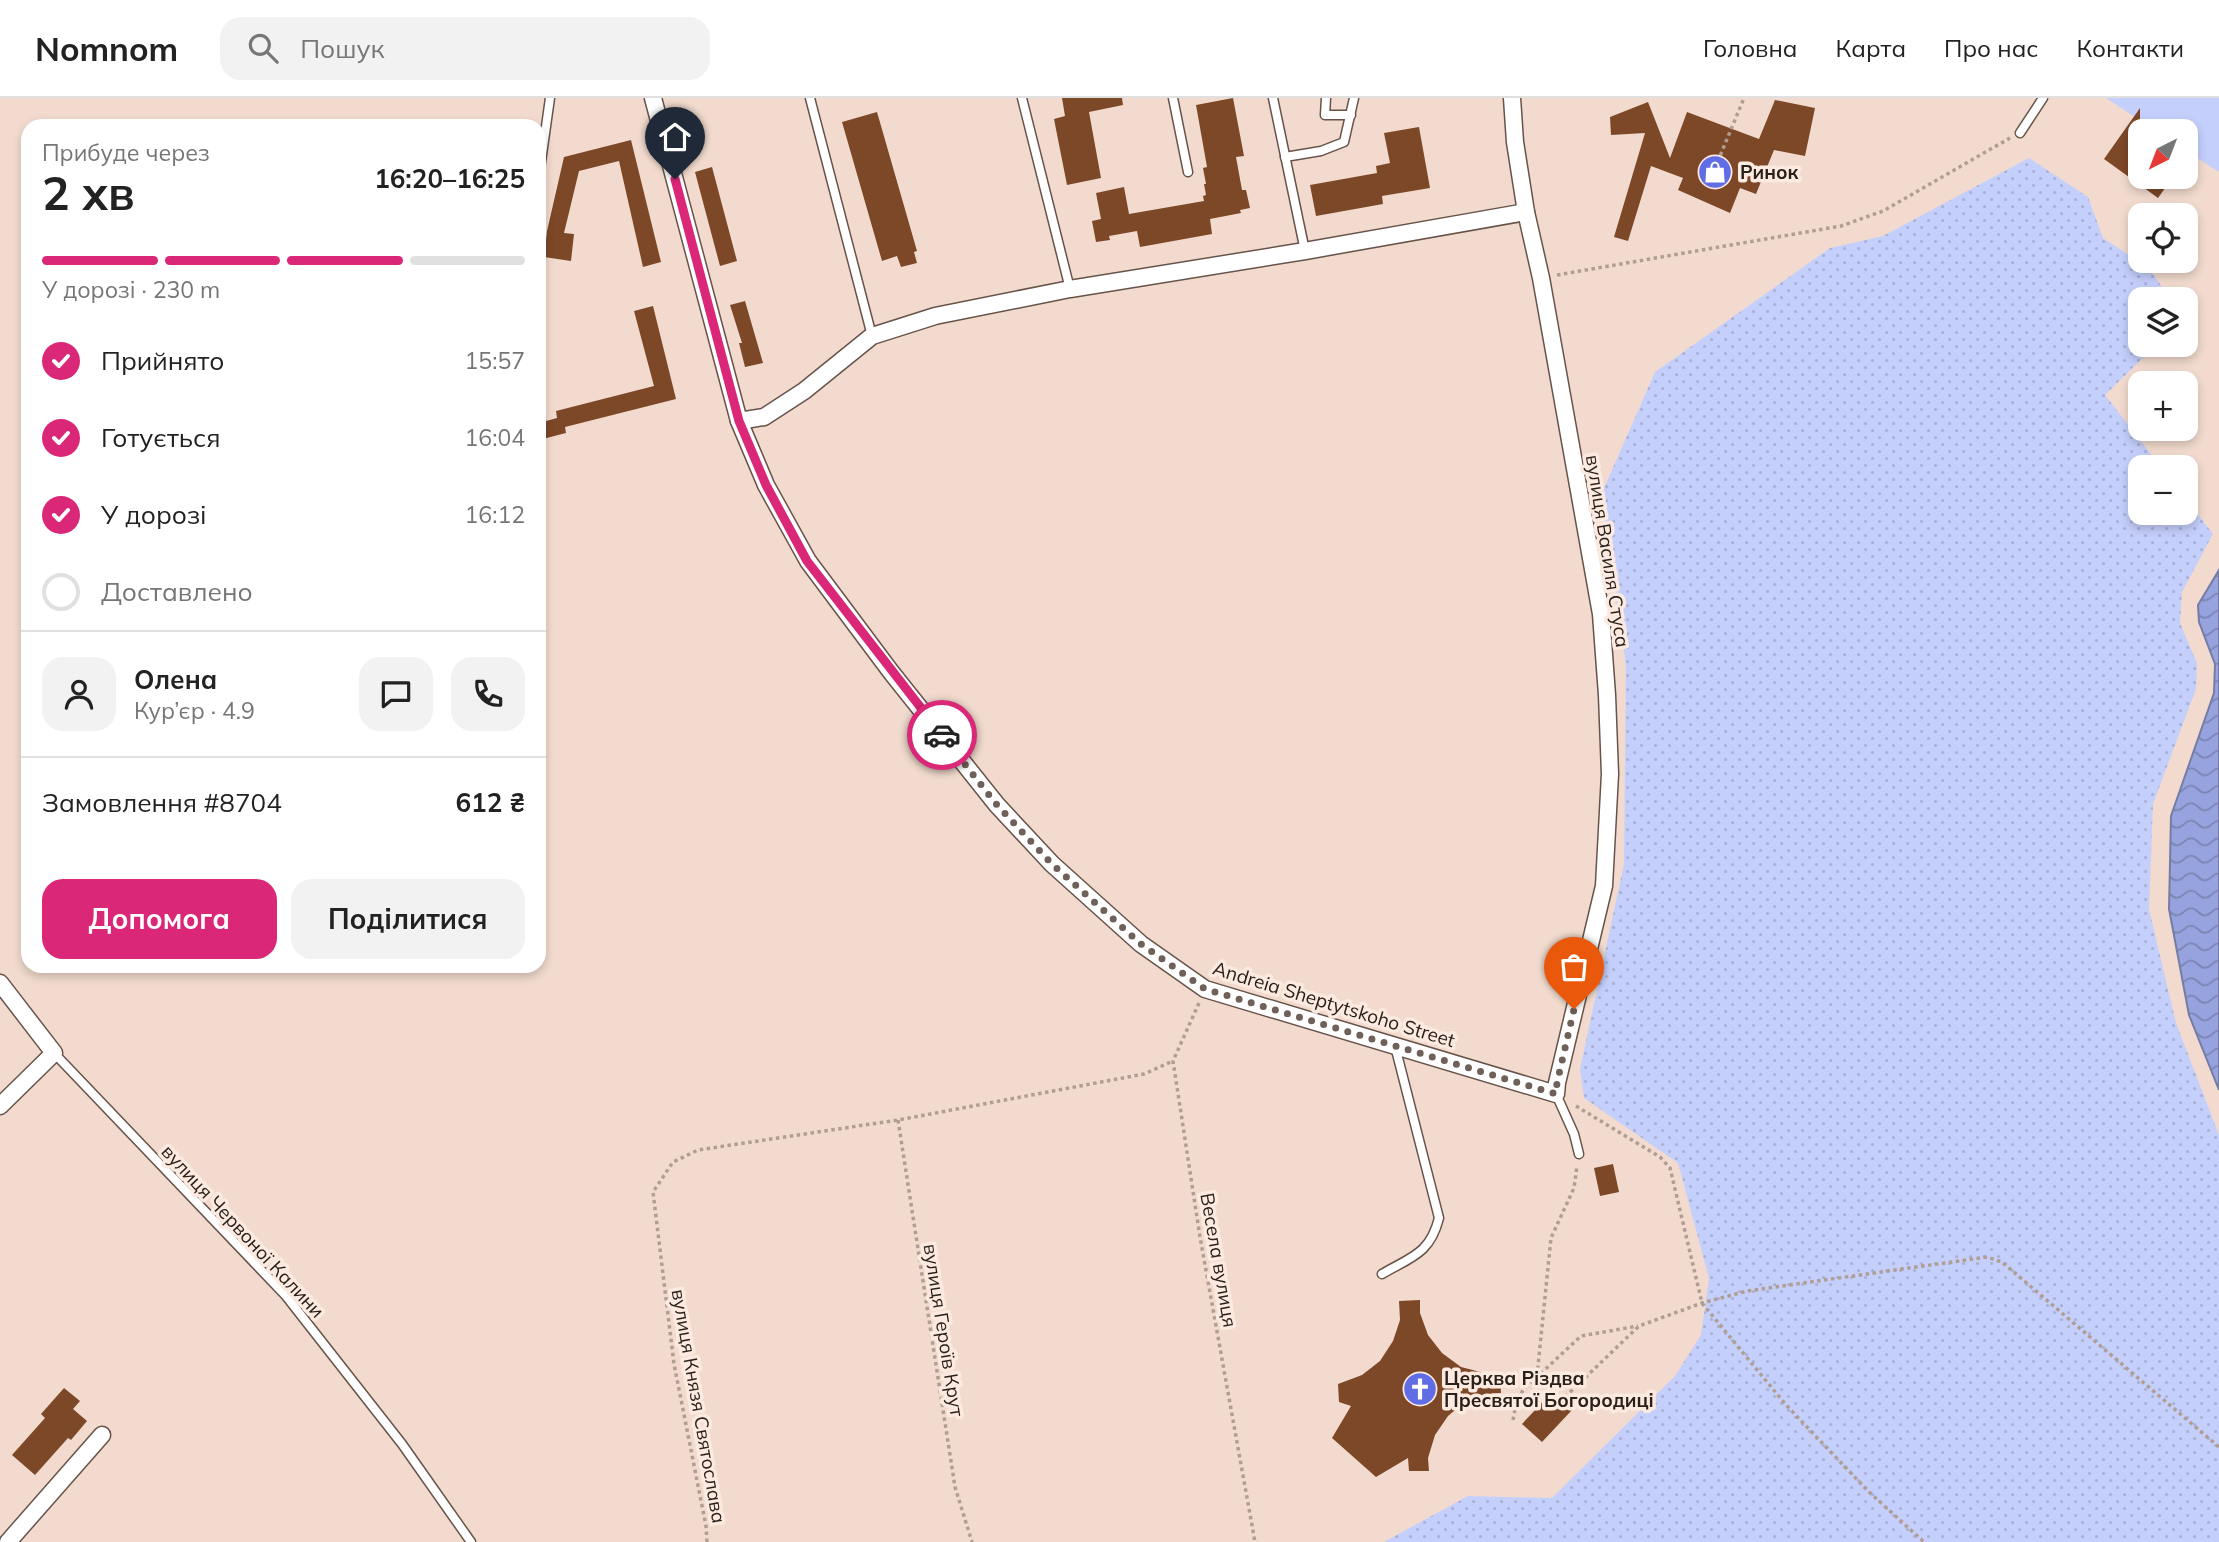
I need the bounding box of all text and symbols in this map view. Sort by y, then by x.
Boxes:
search box [220,17,710,80]
text: Nomnom [35,28,178,69]
icon: search [244,29,282,67]
text: Пошук [300,32,385,65]
text: Головна [1703,33,1797,63]
text: Карта [1835,33,1906,63]
text: Про нас [1944,33,2038,63]
text: Контакти [2076,33,2184,63]
pin [645,107,705,179]
icon: home [656,118,694,156]
north arrow [2128,119,2198,189]
map controls [2128,119,2198,525]
text: Прибуде через [42,138,210,167]
shop icon: Ринок [1696,153,1734,191]
place label: Ринок [1740,160,1798,184]
text: 16:20–16:25 [374,162,525,195]
text: 2 хв [42,164,135,222]
button: locate [2128,203,2198,273]
text: У дорозі · 230 m [42,275,220,304]
button: layers [2128,287,2198,357]
icon: check [42,342,80,380]
text: Прийнято [101,344,224,377]
text: 15:57 [465,346,525,375]
button: + [2128,371,2198,441]
icon: check [42,419,80,457]
text: Готується [101,421,220,454]
text: 16:04 [465,423,525,452]
street label: вулиця Василя Стуса [1581,453,1635,649]
button: − [2128,455,2198,525]
icon: check [42,496,80,534]
text: У дорозі [101,498,207,531]
text: 16:12 [465,500,525,529]
text: Доставлено [101,575,253,608]
button: person [42,657,116,731]
button: chat [359,657,433,731]
button: phone [451,657,525,731]
text: Олена [134,663,217,696]
text: Кур’єр · 4.9 [134,696,255,725]
courier [907,700,977,770]
icon: car [923,716,961,754]
text: Замовлення #8704 [42,786,282,819]
text: 612 ₴ [455,786,525,819]
button: Допомога [42,879,277,959]
button: Поділитися [291,879,525,959]
pin [1544,937,1604,1009]
icon: bag [1555,948,1593,986]
street label: Andreia Sheptytskoho Street [1210,956,1458,1052]
street label: вулиця Червоної Калини [156,1139,330,1323]
street label: Весела вулиця [1195,1191,1243,1329]
street label: вулиця Героїв Крут [919,1242,970,1418]
street label: вулиця Князя Святослава [667,1287,731,1525]
place label: Церква Різдва Пресвятої Богородиці [1444,1366,1654,1412]
church icon: Церква Різдва Пресвятої Богородиці [1401,1370,1439,1408]

